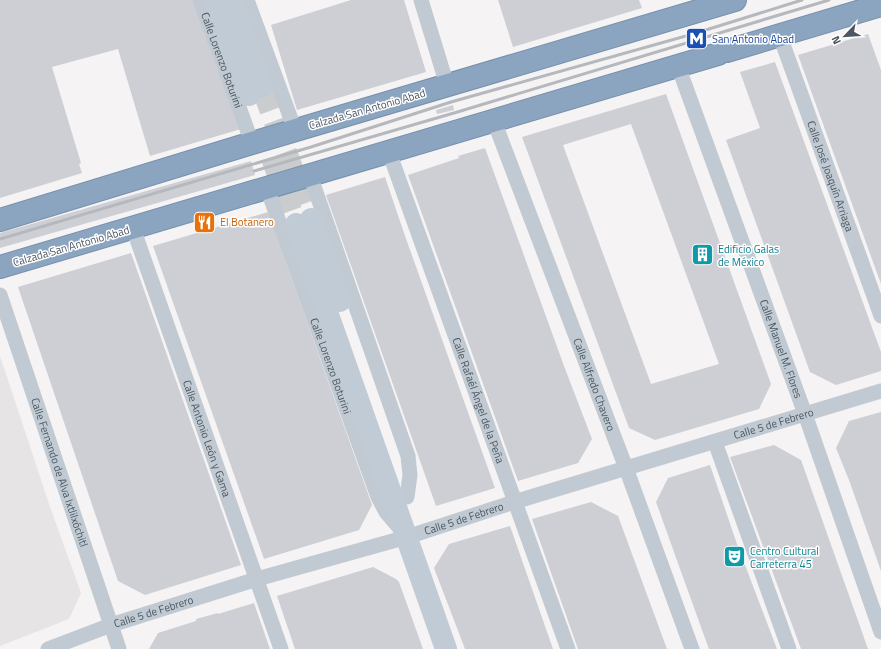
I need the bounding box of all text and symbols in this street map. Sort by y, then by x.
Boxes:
street label: Calle Lorenzo Boturini [197,10,247,110]
north arrow [825,16,865,56]
metro station icon: San Antonio Abad [683,26,709,52]
place label: San Antonio Abad [712,31,794,47]
text: N [827,33,845,47]
street label: Calzada San Antonio Abad [307,85,427,133]
street label: Calle José Joaquín Arriaga [803,119,858,234]
restaurant icon: El Botanero [192,209,218,235]
place label: El Botanero [220,214,274,230]
street label: Calzada San Antonio Abad [11,222,131,270]
place label: Edificio Galas de México [718,241,779,270]
building icon: Edificio Galas de México [689,242,715,268]
street label: Calle Manuel M. Flores [756,297,807,400]
street label: Calle Lorenzo Boturini [306,316,355,416]
street label: Calle Rafaél Ángel de la Peña [448,335,509,466]
street label: Calle Alfredo Chavero [569,336,619,434]
street label: Calle Antonio León y Gama [179,378,235,500]
street label: Calle Fernando de Alva Ixtlilxóchitl [27,396,92,549]
street label: Calle 5 de Febrero [732,404,816,443]
street label: Calle 5 de Febrero [422,498,506,539]
place label: Centro Cultural Carreterra 45 [750,543,819,572]
theatre icon: Centro Cultural Carreterra 45 [722,544,748,570]
street label: Calle 5 de Febrero [112,591,196,632]

